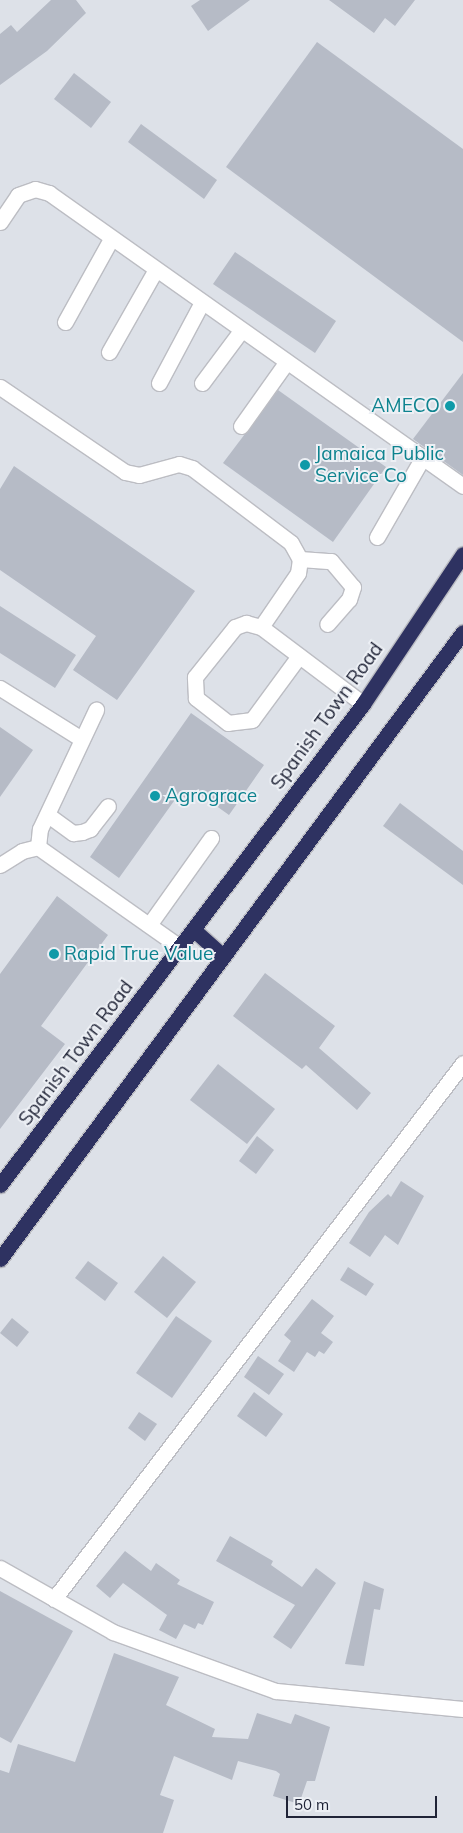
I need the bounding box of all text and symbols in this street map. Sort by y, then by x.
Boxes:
place label: AMECO [371,395,440,417]
marker: AMECO [444,400,456,412]
place label: Jamaica Public Service Co [315,443,444,487]
marker: Jamaica Public Service Co [299,459,311,471]
street label: Spanish Town Road [266,638,388,794]
place label: Agrograce [165,785,257,807]
marker: Agrograce [149,790,161,802]
place label: Rapid True Value [64,943,213,965]
marker: Rapid True Value [48,948,60,960]
street label: Spanish Town Road [14,976,138,1130]
scale bar [288,1786,439,1818]
text: 50 m [294,1795,329,1814]

